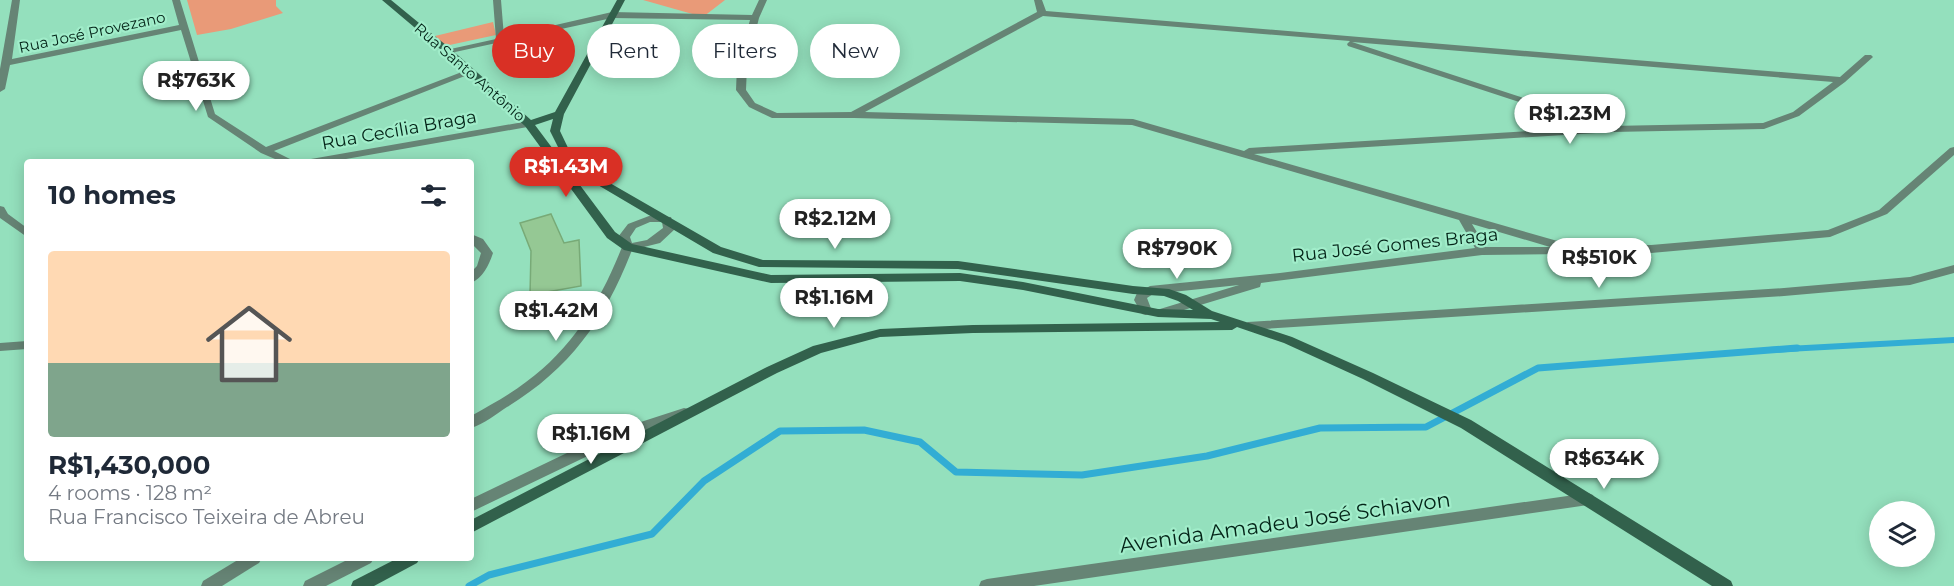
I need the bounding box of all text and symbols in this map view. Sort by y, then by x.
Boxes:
street label: Rua José Provezano [17,7,167,57]
street label: Rua Santo Antônio [411,19,529,125]
chip: Buy [492,24,575,78]
chip: Rent [587,24,680,78]
chip: Filters [692,24,798,78]
chip: New [810,24,900,78]
pin: R$763K [147,61,245,112]
text: R$763K [157,68,235,92]
pin: R$1.23M [1515,94,1625,145]
text: R$1.23M [1528,101,1612,125]
street label: Rua Cecília Braga [320,106,478,154]
pin: R$1.43M [511,147,621,198]
text: R$1.43M [524,154,608,178]
text: 10 homes [48,179,176,211]
icon: filters [417,179,450,212]
pin: R$2.12M [780,199,890,250]
text: R$2.12M [793,206,877,230]
street label: Rua José Gomes Braga [1291,223,1499,267]
pin: R$790K [1128,229,1226,280]
text: R$790K [1137,236,1217,260]
pin: R$510K [1550,238,1648,289]
text: R$510K [1561,245,1637,269]
pin: R$1.16M [779,278,889,329]
text: R$1.16M [794,285,874,309]
icon: home [195,290,303,398]
pin: R$1.42M [501,291,611,342]
text: R$1.42M [513,298,599,322]
pin: R$1.16M [536,414,646,465]
text: R$1.16M [551,421,631,445]
pin: R$634K [1555,439,1653,490]
text: R$634K [1564,446,1644,470]
text: R$1,430,000 [48,449,210,481]
text: 4 rooms · 128 m² [48,481,212,505]
street label: Avenida Amadeu José Schiavon [1118,486,1452,558]
map controls [1869,501,1935,567]
button: layers [1869,501,1935,567]
text: Rua Francisco Teixeira de Abreu [48,505,365,529]

